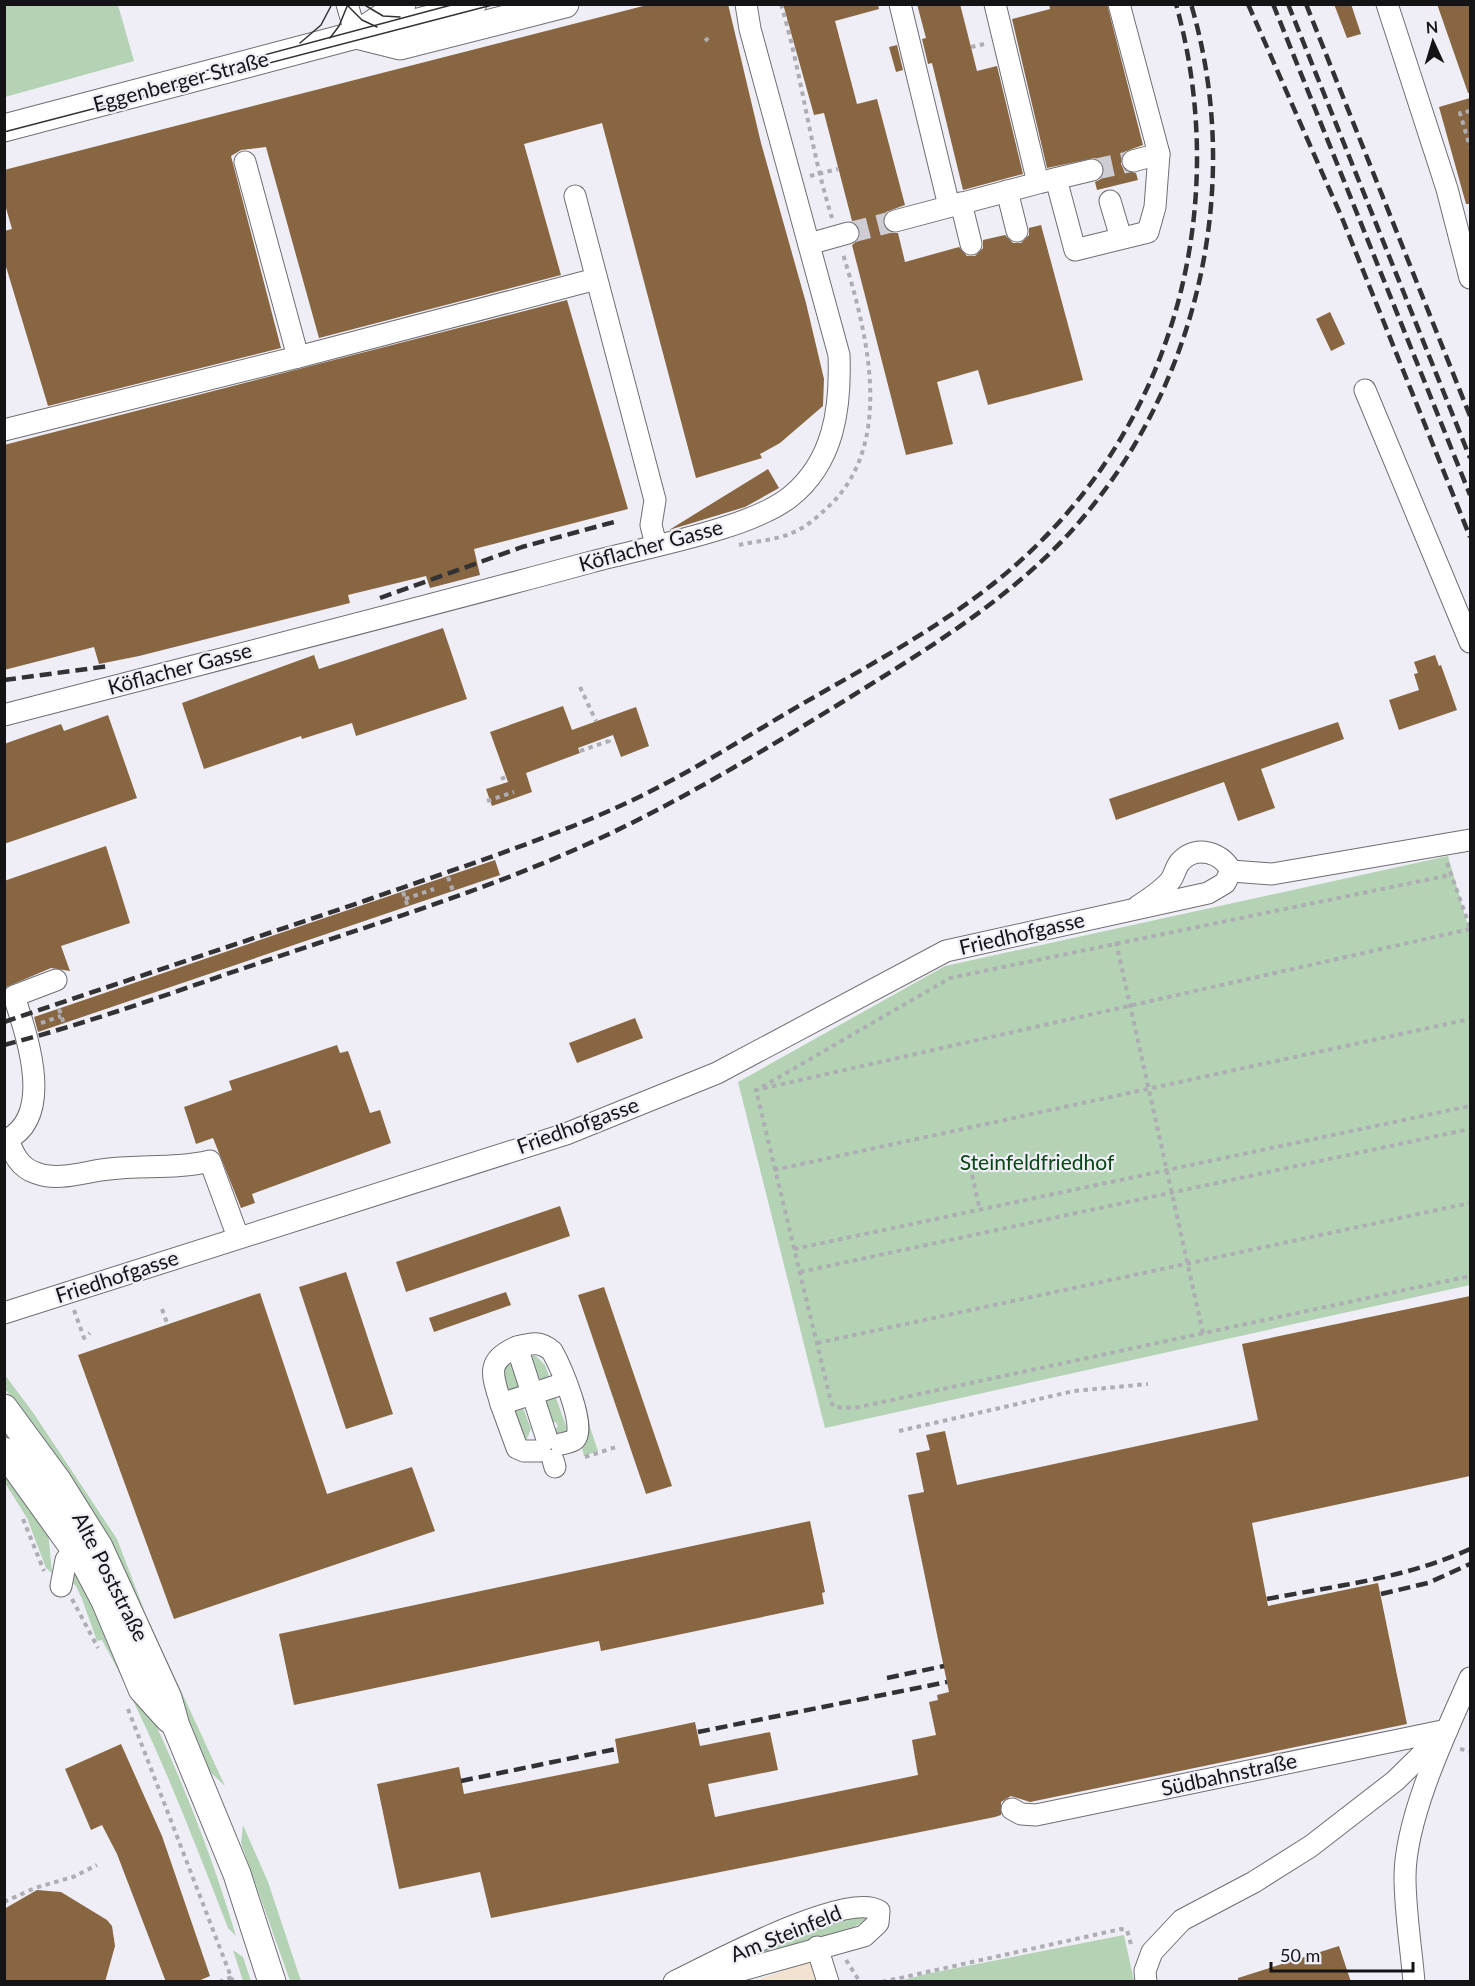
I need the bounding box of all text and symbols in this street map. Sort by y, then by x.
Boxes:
north arrow [1403,12,1463,72]
text: N [1425,17,1439,36]
street label: Eggenberger Straße [90,45,271,116]
street label: Köflacher Gasse [576,513,725,576]
street label: Köflacher Gasse [105,636,254,699]
street label: Friedhofgasse [957,906,1087,959]
street label: Friedhofgasse [513,1091,642,1158]
park label: Steinfeldfriedhof [960,1149,1115,1174]
street label: Friedhofgasse [52,1244,181,1307]
street label: Alte Poststraße [68,1508,155,1645]
street label: Südbahnstraße [1159,1747,1299,1800]
street label: Am Steinfeld [726,1899,845,1966]
scale bar [1271,1935,1414,1973]
text: 50 m [1280,1944,1320,1966]

